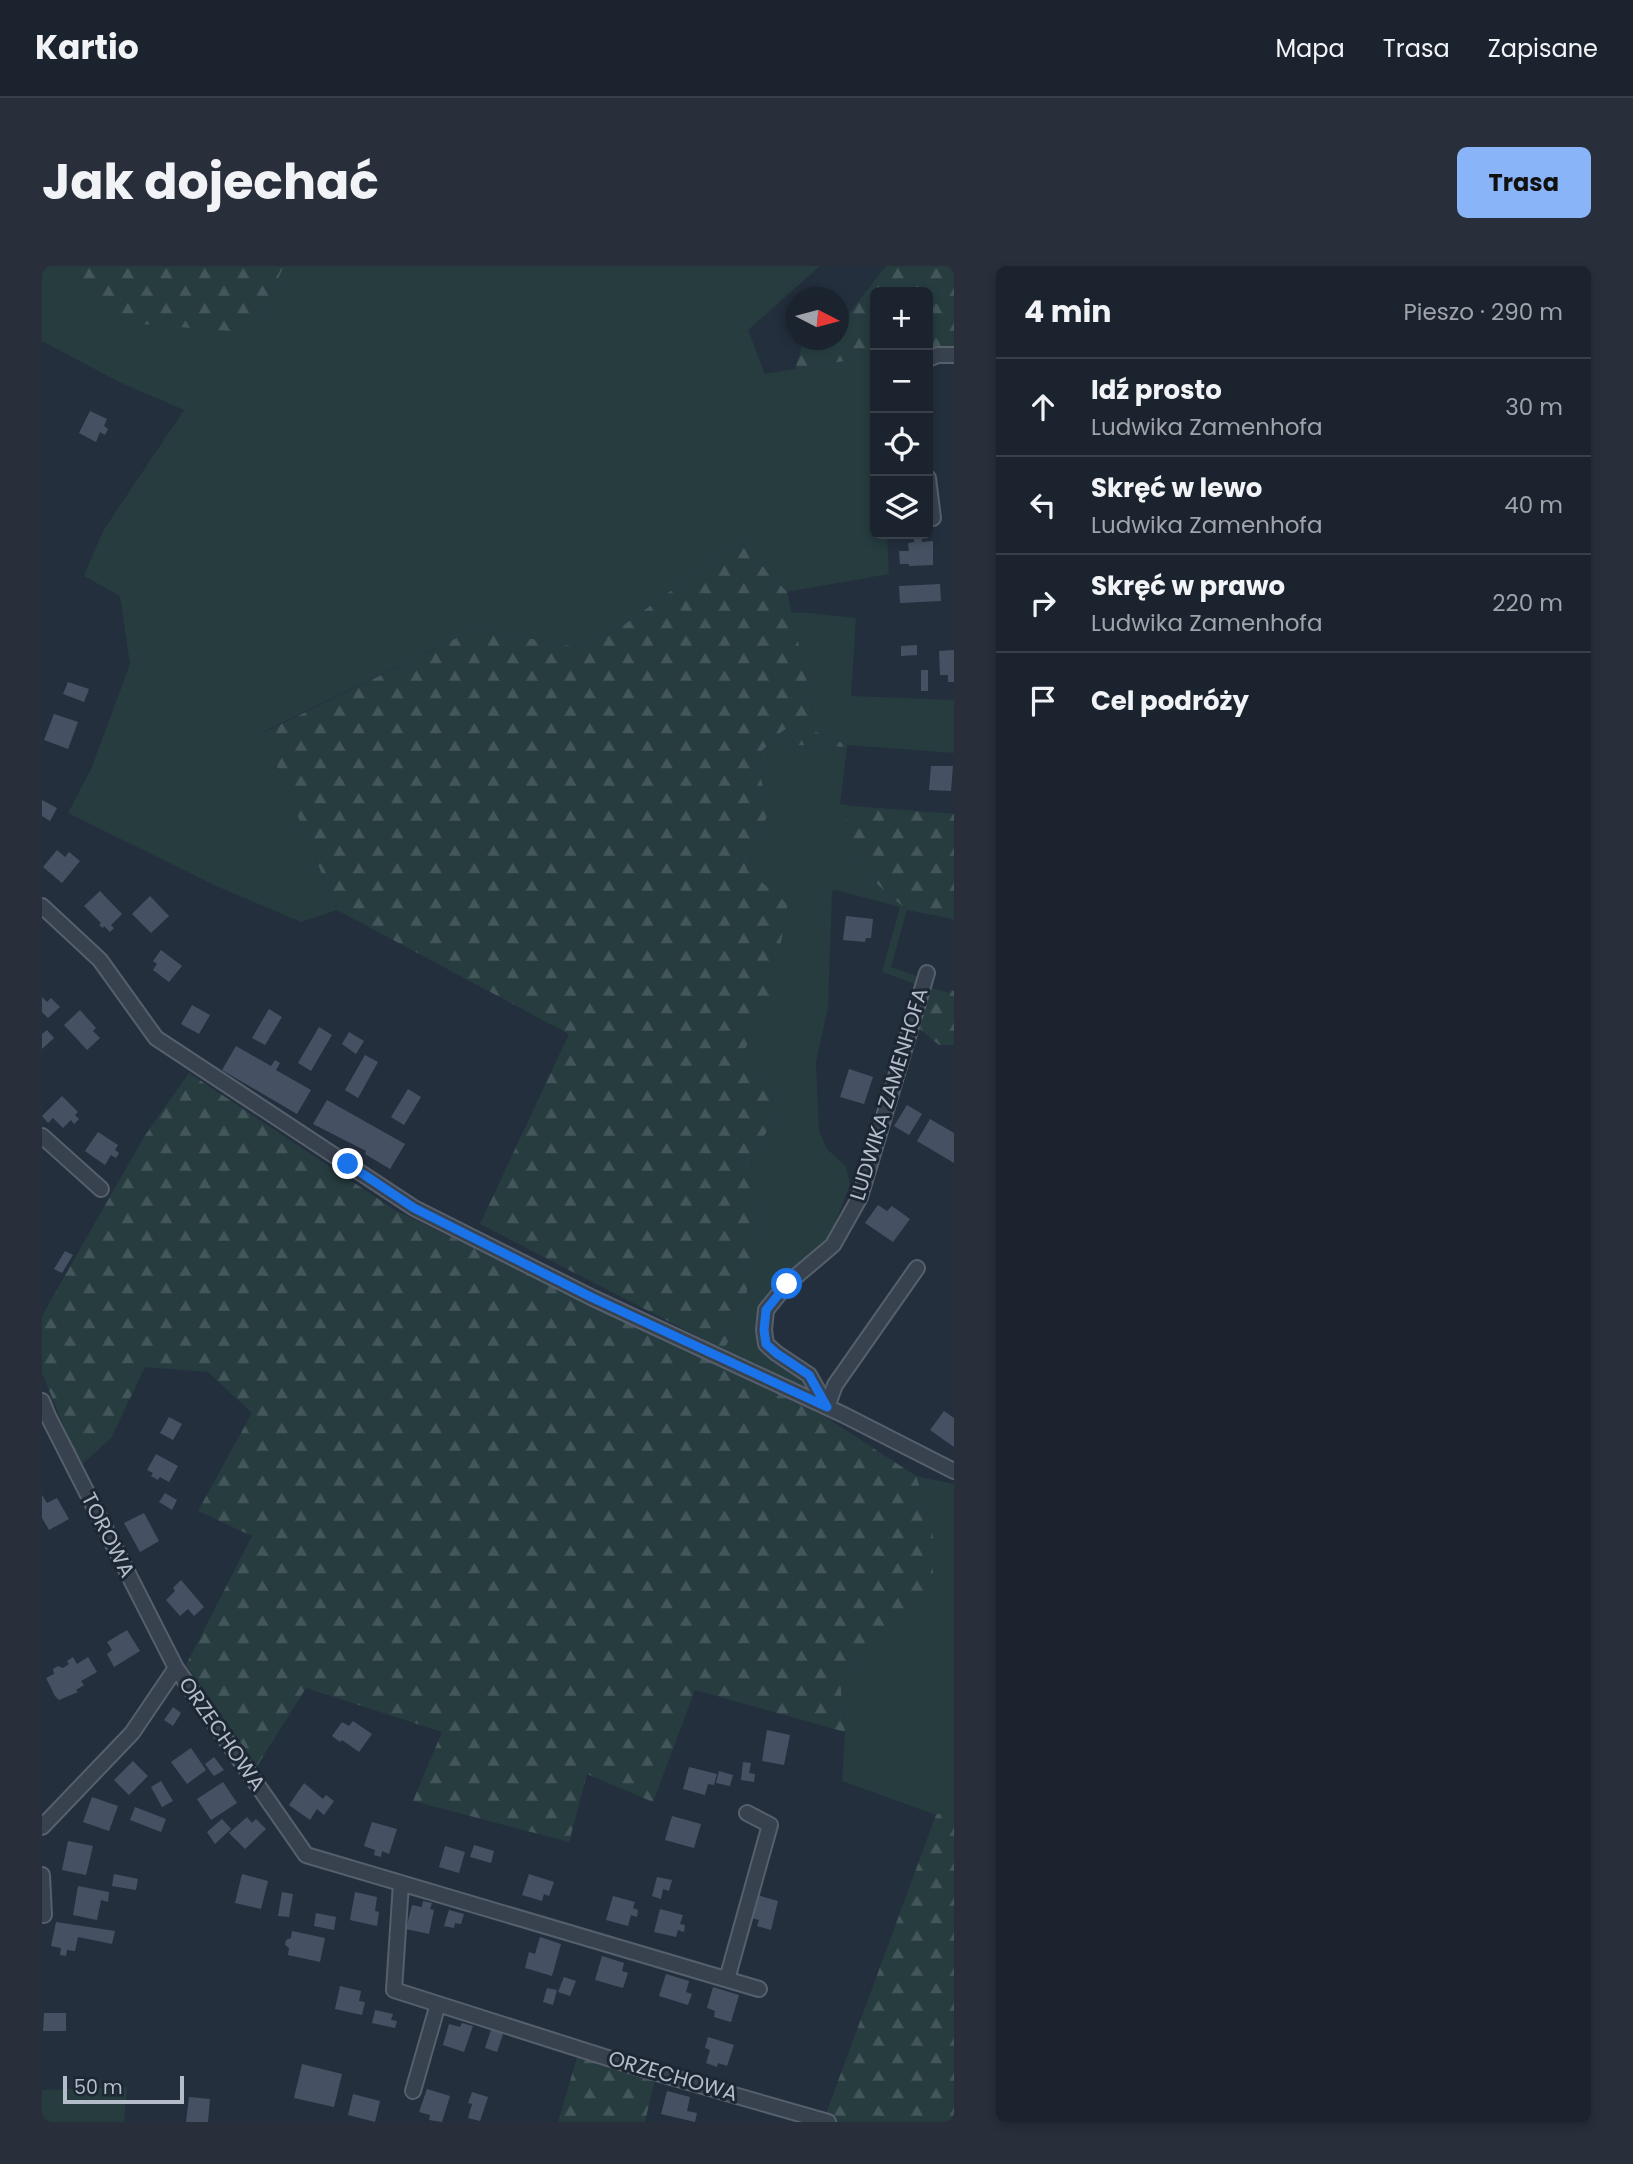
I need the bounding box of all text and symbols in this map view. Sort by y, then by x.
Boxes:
text: Kartio [35,24,139,71]
text: Mapa [1275,32,1345,65]
text: Trasa [1383,32,1450,65]
text: Zapisane [1488,32,1598,65]
button: Trasa [1457,147,1591,218]
text: Jak dojechać [42,148,379,216]
north arrow [786,287,849,350]
map controls [870,287,933,539]
button: + [870,287,933,350]
text: 4 min [1024,290,1112,333]
text: Pieszo · 290 m [1403,296,1563,328]
button: − [870,350,933,413]
text: Idź prosto [1091,372,1222,408]
icon: ahead [1024,388,1062,426]
text: 30 m [1505,391,1563,423]
text: Ludwika Zamenhofa [1091,411,1322,443]
button: locate [870,413,933,476]
text: Skręć w lewo [1091,470,1262,506]
button: layers [870,476,933,539]
icon: left [1024,486,1062,524]
text: 40 m [1504,489,1563,521]
text: Ludwika Zamenhofa [1091,509,1322,541]
text: Skręć w prawo [1091,568,1285,604]
icon: right [1024,584,1062,622]
text: 220 m [1492,587,1563,619]
text: Ludwika Zamenhofa [1091,607,1322,639]
icon: arrive [1024,682,1062,720]
text: Cel podróży [1091,683,1249,719]
street label: LUDWIKA ZAMENHOFA [842,984,935,1204]
route end [332,1148,363,1179]
route start [771,1268,802,1299]
street label: TOROWA [75,1487,142,1582]
street label: ORZECHOWA [172,1671,273,1797]
street label: ORZECHOWA [605,2043,741,2108]
scale bar [63,2073,184,2105]
text: 50 m [74,2074,123,2101]

